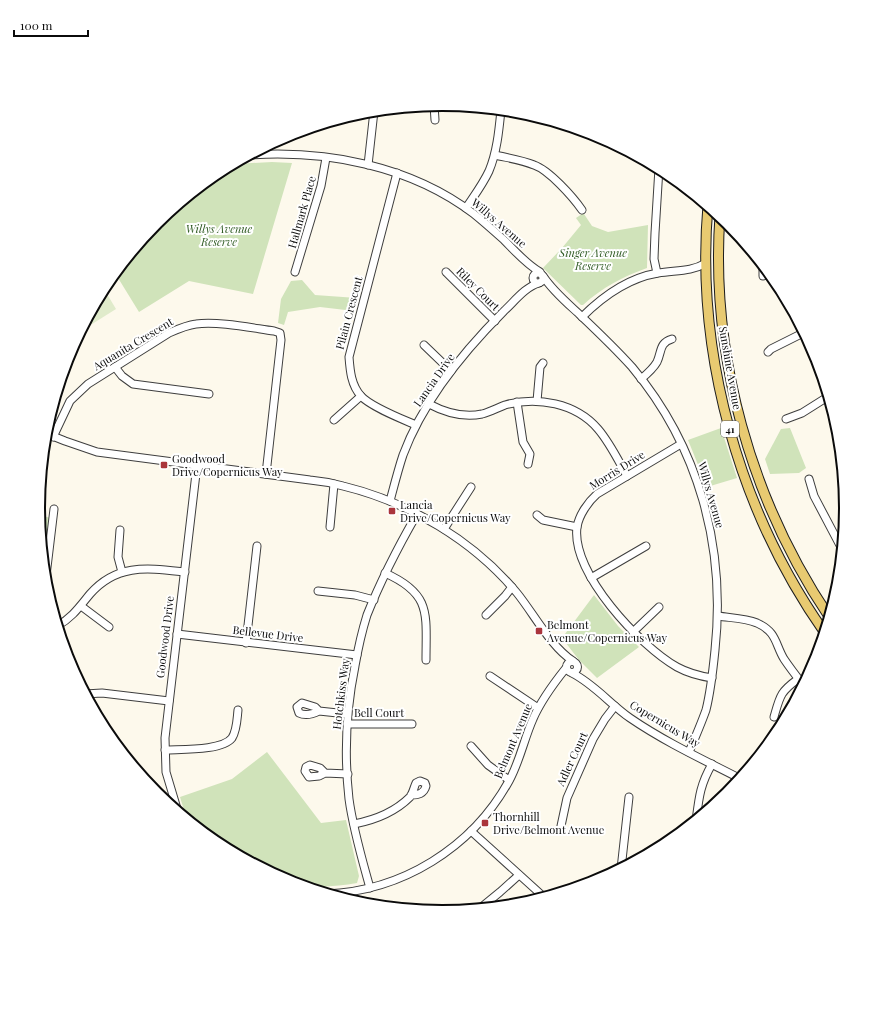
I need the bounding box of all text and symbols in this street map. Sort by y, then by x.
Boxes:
scale bar [14,12,88,38]
text: 100 m [20,17,53,33]
street label: Hallmark Place [284,174,319,250]
street label: Willys Avenue [468,194,530,251]
park label: Willys Avenue Reserve [186,221,253,249]
park label: Singer Avenue Reserve [558,245,627,273]
street label: Riley Court [453,264,503,314]
street label: Pilain Crescent [332,275,365,351]
street label: Aquanita Crescent [89,314,176,374]
street label: Sunshine Avenue [716,325,745,411]
street label: Lancia Drive [410,350,458,409]
road number: 41 [721,421,739,437]
street label: Morris Drive [586,446,648,493]
place label: Goodwood Drive/Copernicus Way [172,451,283,479]
street label: Willys Avenue [695,459,728,530]
marker: Goodwood Drive/Copernicus Way [159,460,169,470]
place label: Lancia Drive/Copernicus Way [400,497,511,525]
marker: Lancia Drive/Copernicus Way [387,506,397,516]
street label: Goodwood Drive [152,595,177,679]
place label: Belmont Avenue/Copernicus Way [546,617,667,645]
street label: Bellevue Drive [232,622,305,645]
marker: Belmont Avenue/Copernicus Way [534,626,544,636]
street label: Hotchkiss Way [329,657,352,730]
street label: Copernicus Way [627,697,704,751]
street label: Belmont Avenue [490,701,535,781]
street label: Bell Court [354,705,404,720]
street label: Adler Court [552,729,591,789]
place label: Thornhill Drive/Belmont Avenue [493,809,605,837]
marker: Thornhill Drive/Belmont Avenue [480,818,490,828]

